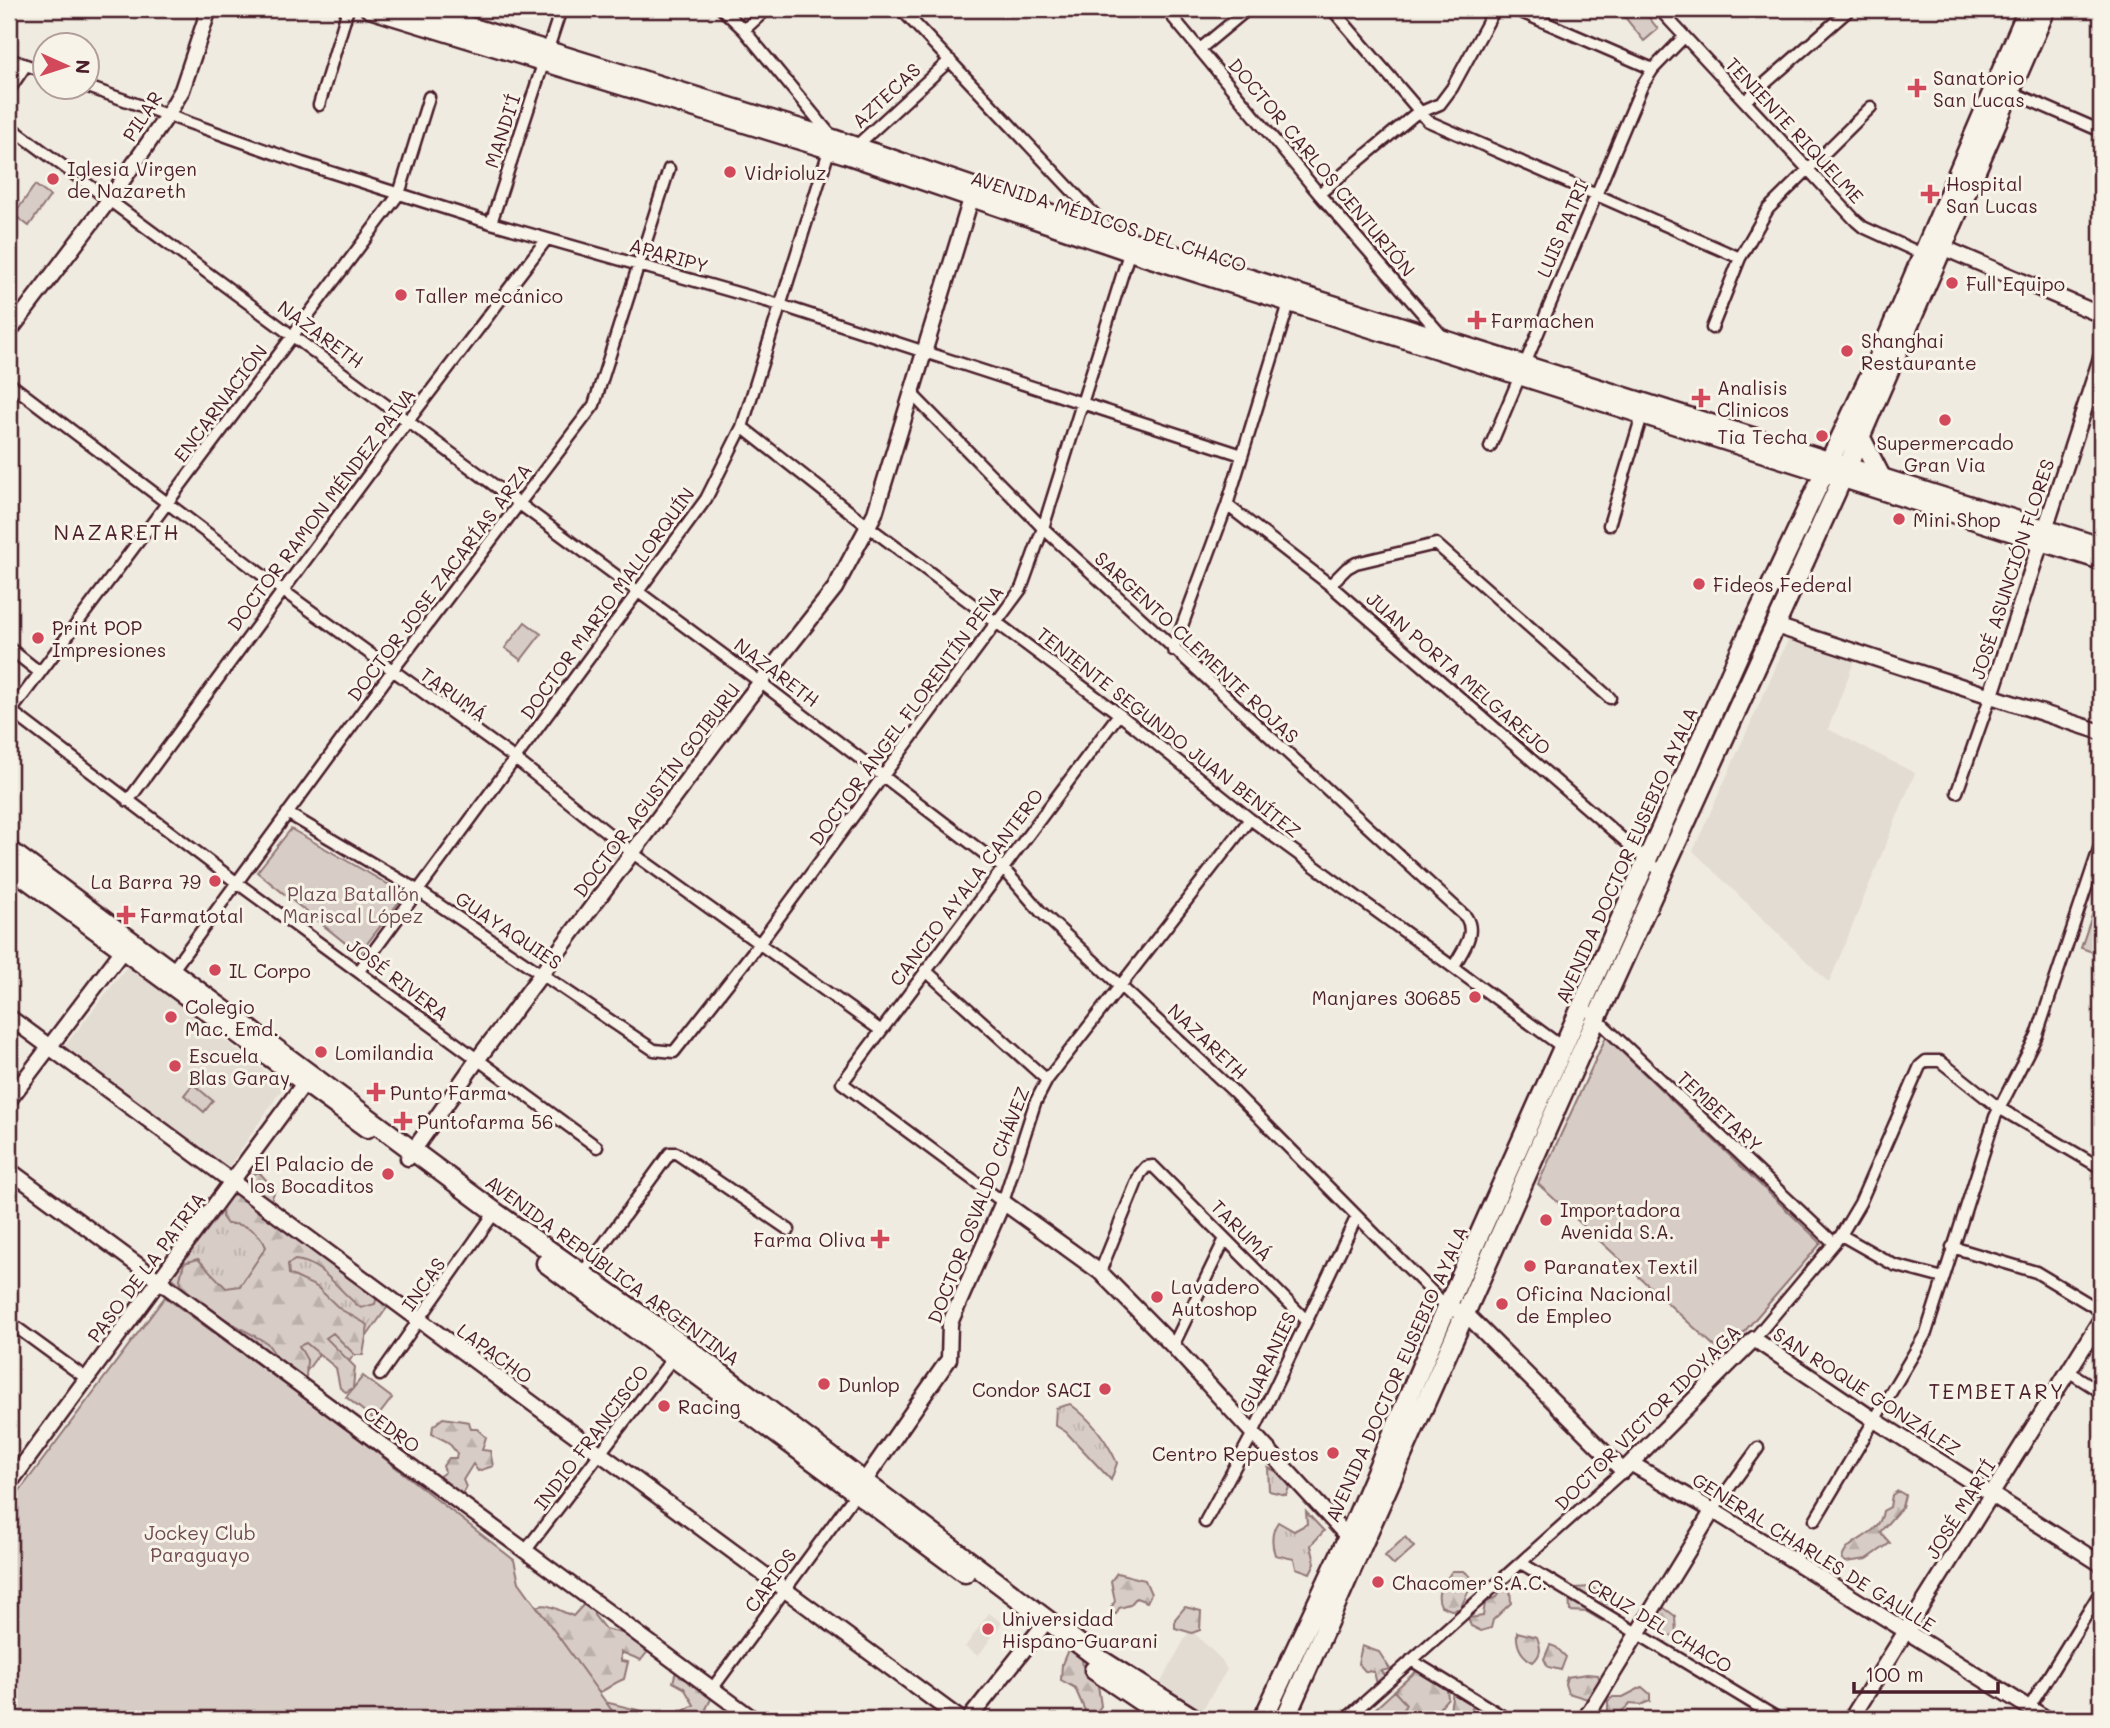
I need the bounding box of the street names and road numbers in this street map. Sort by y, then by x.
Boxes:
street label: TENIENTE RIQUELME [1721,52,1869,209]
street label: DOCTOR CARLOS CENTURIÓN [1223,53,1421,281]
street label: AZTECAS [846,57,926,133]
street label: PILAR [116,86,168,146]
street label: MANDI'Í [478,91,526,171]
street label: AVENIDA MÉDICOS DEL CHACO [968,165,1250,277]
street label: LUIS PATRI [1531,177,1593,281]
street label: APARIPY [627,232,711,278]
street label: NAZARETH [273,294,369,374]
street label: ENCARNACIÓN [168,339,272,467]
street label: DOCTOR RAMON MÉNDEZ PAIVA [221,382,421,636]
street label: JOSÉ ASUNCIÓN FLORES [1965,456,2059,682]
street label: DOCTOR JOSE ZACARÍAS ARZA [341,458,537,706]
street label: DOCTOR MARIO MALLORQUÍN [514,482,700,724]
street label: SARGENTO CLEMENTE ROJAS [1090,546,1304,748]
street label: DOCTOR ÁNGEL FLORENTÍN PEÑA [803,580,1009,850]
street label: JUAN PORTA MELGAREJO [1361,586,1557,760]
street label: TENIENTE SEGUNDO JUAN BENÍTEZ [1032,621,1306,843]
street label: NAZARETH [729,632,825,712]
street label: TARUMÁ [416,661,492,727]
street label: DOCTOR AGUSTÍN GOIBURU [567,678,745,902]
street label: AVENIDA DOCTOR EUSEBIO AYALA [1549,703,1703,1007]
street label: CANCIO AYALA CANTERO [883,783,1049,991]
street label: GUAYAQUIES [451,885,567,975]
street label: JOSÉ RIVERA [342,932,454,1026]
street label: NAZARETH [1163,998,1253,1084]
street label: TEMBETARY [1672,1065,1768,1157]
street label: DOCTOR OSVALDO CHÁVEZ [921,1083,1035,1327]
street label: AVENIDA REPÚBLICA ARGENTINA [481,1169,745,1371]
street label: PASO DE LA PATRIA [81,1187,211,1347]
street label: TARUMÁ [1206,1194,1278,1266]
street label: AVENIDA DOCTOR EUSEBIO AYALA [1319,1222,1473,1526]
street label: INCAS [396,1252,450,1316]
street label: GUARANIES [1233,1307,1301,1417]
street label: LAPACHO [452,1317,538,1389]
street label: DOCTOR VICTOR IDOYAGA [1549,1319,1745,1515]
street label: SAN ROQUE GONZÁLEZ [1769,1321,1966,1461]
street label: INDIO FRANCISCO [528,1359,654,1515]
street label: CEDRO [358,1400,426,1458]
street label: JOSÉ MARTÍ [1920,1455,2000,1563]
street label: GENERAL CHARLES DE GAULLE [1688,1467,1940,1637]
street label: CARIOS [738,1543,802,1617]
street label: CRUZ DEL CHACO [1583,1572,1737,1678]

